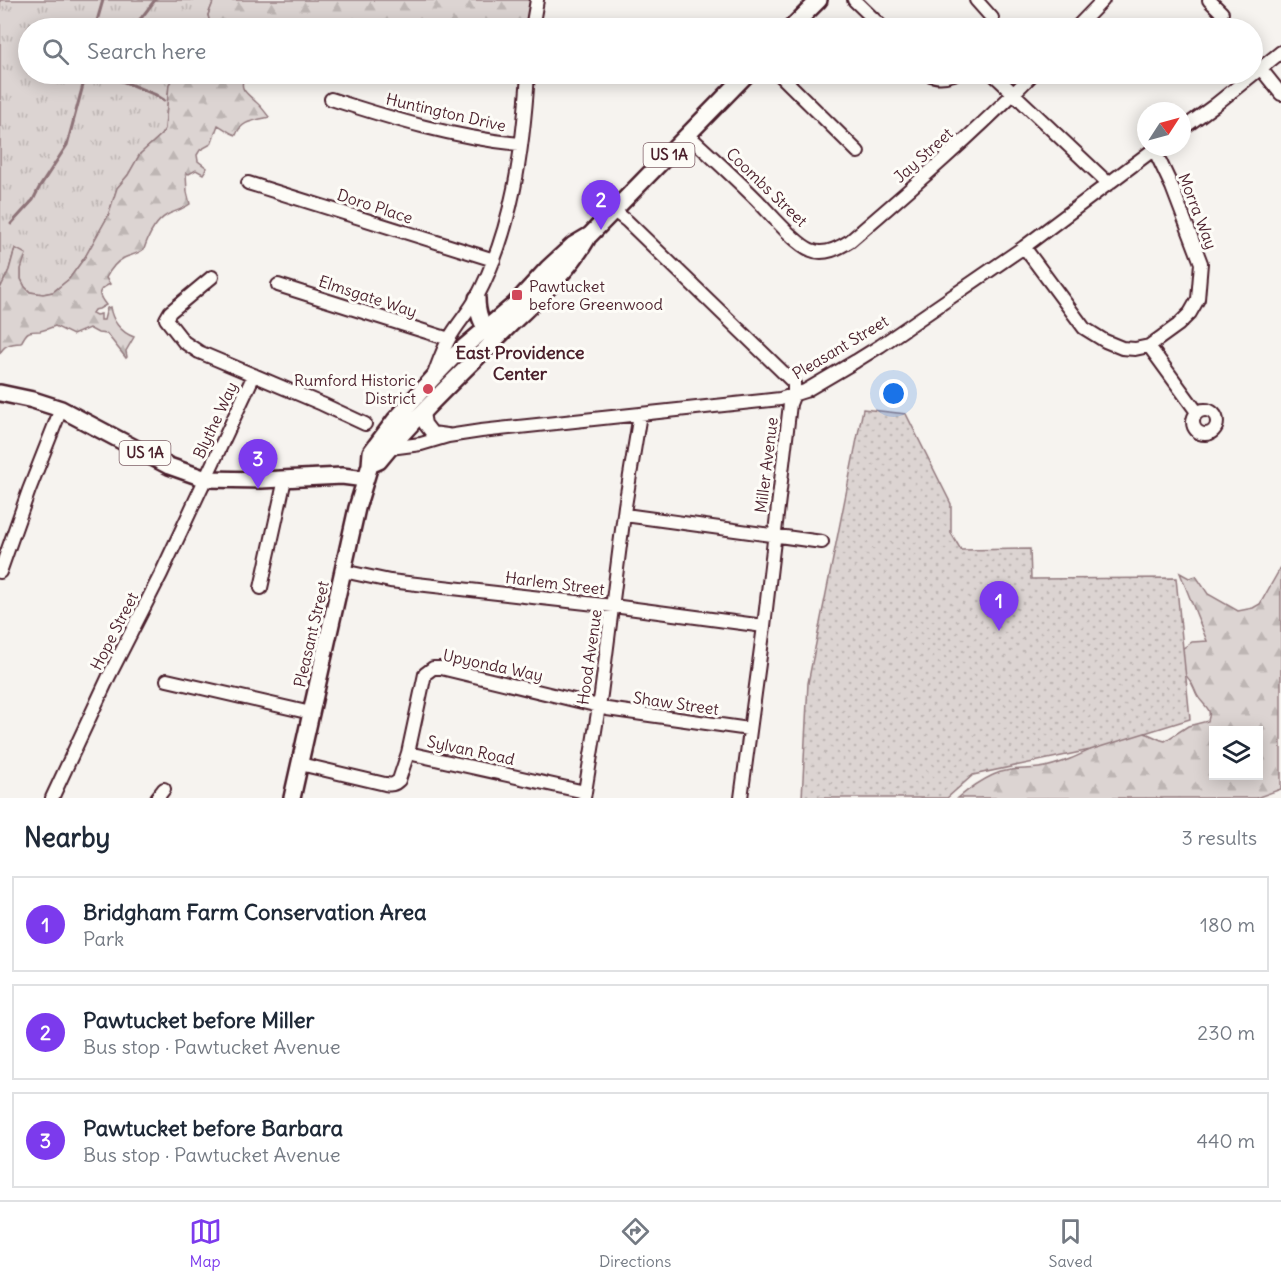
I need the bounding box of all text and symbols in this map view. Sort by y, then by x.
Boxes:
search box [18,18,1263,84]
icon: search [39,35,72,68]
text: Search here [87,37,206,65]
street label: Huntington Drive [384,88,508,136]
north arrow [1137,102,1191,156]
street label: Jay Street [889,123,957,187]
road number: US 1A [644,143,694,167]
street label: Coombs Street [722,143,812,231]
street label: Morra Way [1174,170,1222,252]
pin: 2 [582,180,620,230]
street label: Doro Place [335,184,415,228]
street label: Elmsgate Way [316,271,420,321]
place label: Pawtucket before Greenwood [529,276,663,314]
marker: Pawtucket before Greenwood [510,288,524,302]
street label: Pleasant Street [788,310,892,383]
district label: East Providence Center [455,341,585,385]
place label: Rumford Historic District [294,370,417,408]
street label: Blythe Way [189,378,241,462]
your location [879,379,908,408]
marker: Rumford Historic District [421,382,435,396]
street label: Miller Avenue [750,416,782,514]
pin: 3 [238,440,278,489]
road number: US 1A [120,441,170,465]
street label: Harlem Street [504,567,606,599]
street label: Pleasant Street [289,578,333,689]
pin: 1 [980,582,1018,631]
street label: Hope Street [86,588,142,673]
street label: Hood Avenue [572,608,606,706]
street label: Upyonda Way [441,645,545,685]
street label: Shaw Street [632,687,721,719]
map controls [1209,726,1263,780]
button: layers [1209,726,1263,780]
street label: Sylvan Road [425,731,517,769]
text: Nearby [24,821,110,854]
text: 3 results [1181,825,1257,850]
text: Bridgham Farm Conservation Area [83,898,427,926]
text: 1 [42,912,49,937]
text: 180 m [1200,912,1255,937]
text: Park [83,926,124,951]
text: Pawtucket before Miller [83,1006,315,1034]
text: 2 [40,1020,51,1045]
text: 230 m [1197,1020,1255,1045]
text: Bus stop · Pawtucket Avenue [83,1034,341,1059]
text: Pawtucket before Barbara [83,1114,343,1142]
text: 3 [40,1128,51,1153]
text: 440 m [1196,1128,1255,1153]
text: Bus stop · Pawtucket Avenue [83,1142,341,1167]
tab: Map [189,1215,222,1271]
tab: Directions [599,1215,671,1271]
tab: Saved [1049,1215,1092,1271]

